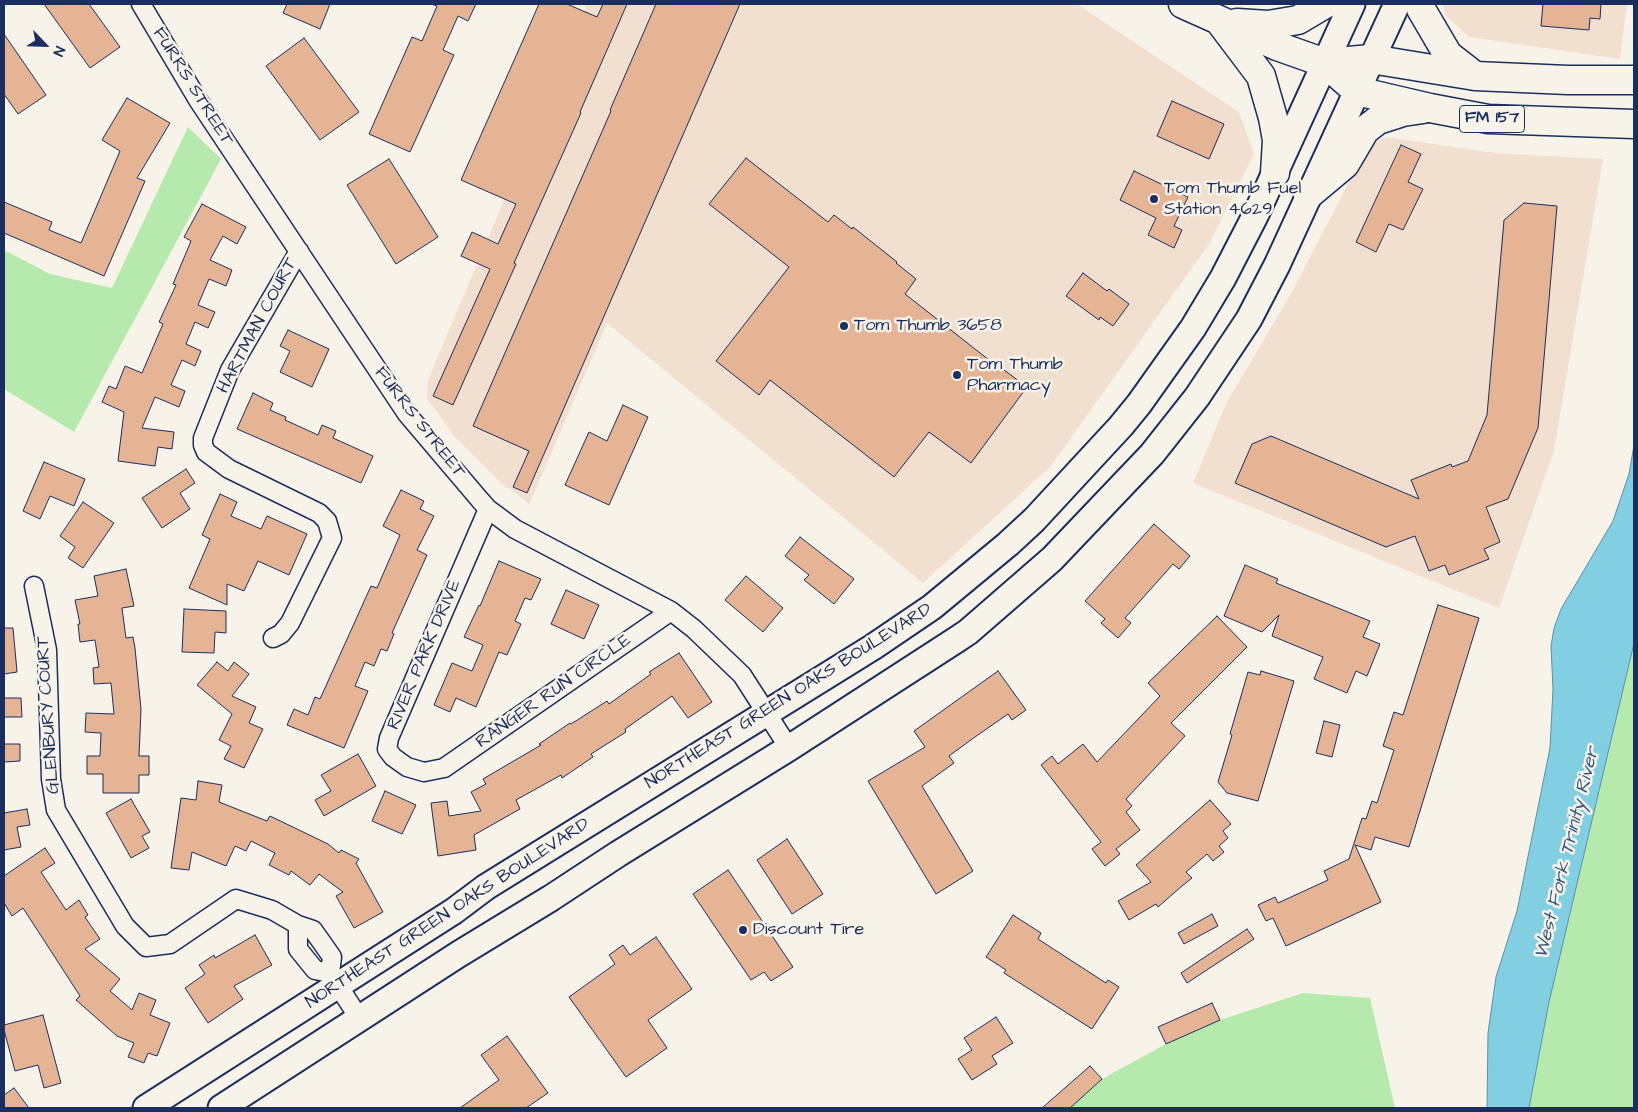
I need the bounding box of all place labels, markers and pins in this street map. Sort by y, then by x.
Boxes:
place label: Tom Thumb Fuel Station 4629 [1164,178,1301,220]
marker: Tom Thumb Fuel Station 4629 [1148,193,1160,205]
place label: Tom Thumb 3658 [854,315,1002,337]
marker: Tom Thumb 3658 [838,320,850,332]
place label: Tom Thumb Pharmacy [967,354,1063,396]
marker: Tom Thumb Pharmacy [951,369,963,381]
place label: Discount Tire [753,919,864,941]
marker: Discount Tire [737,924,749,936]

